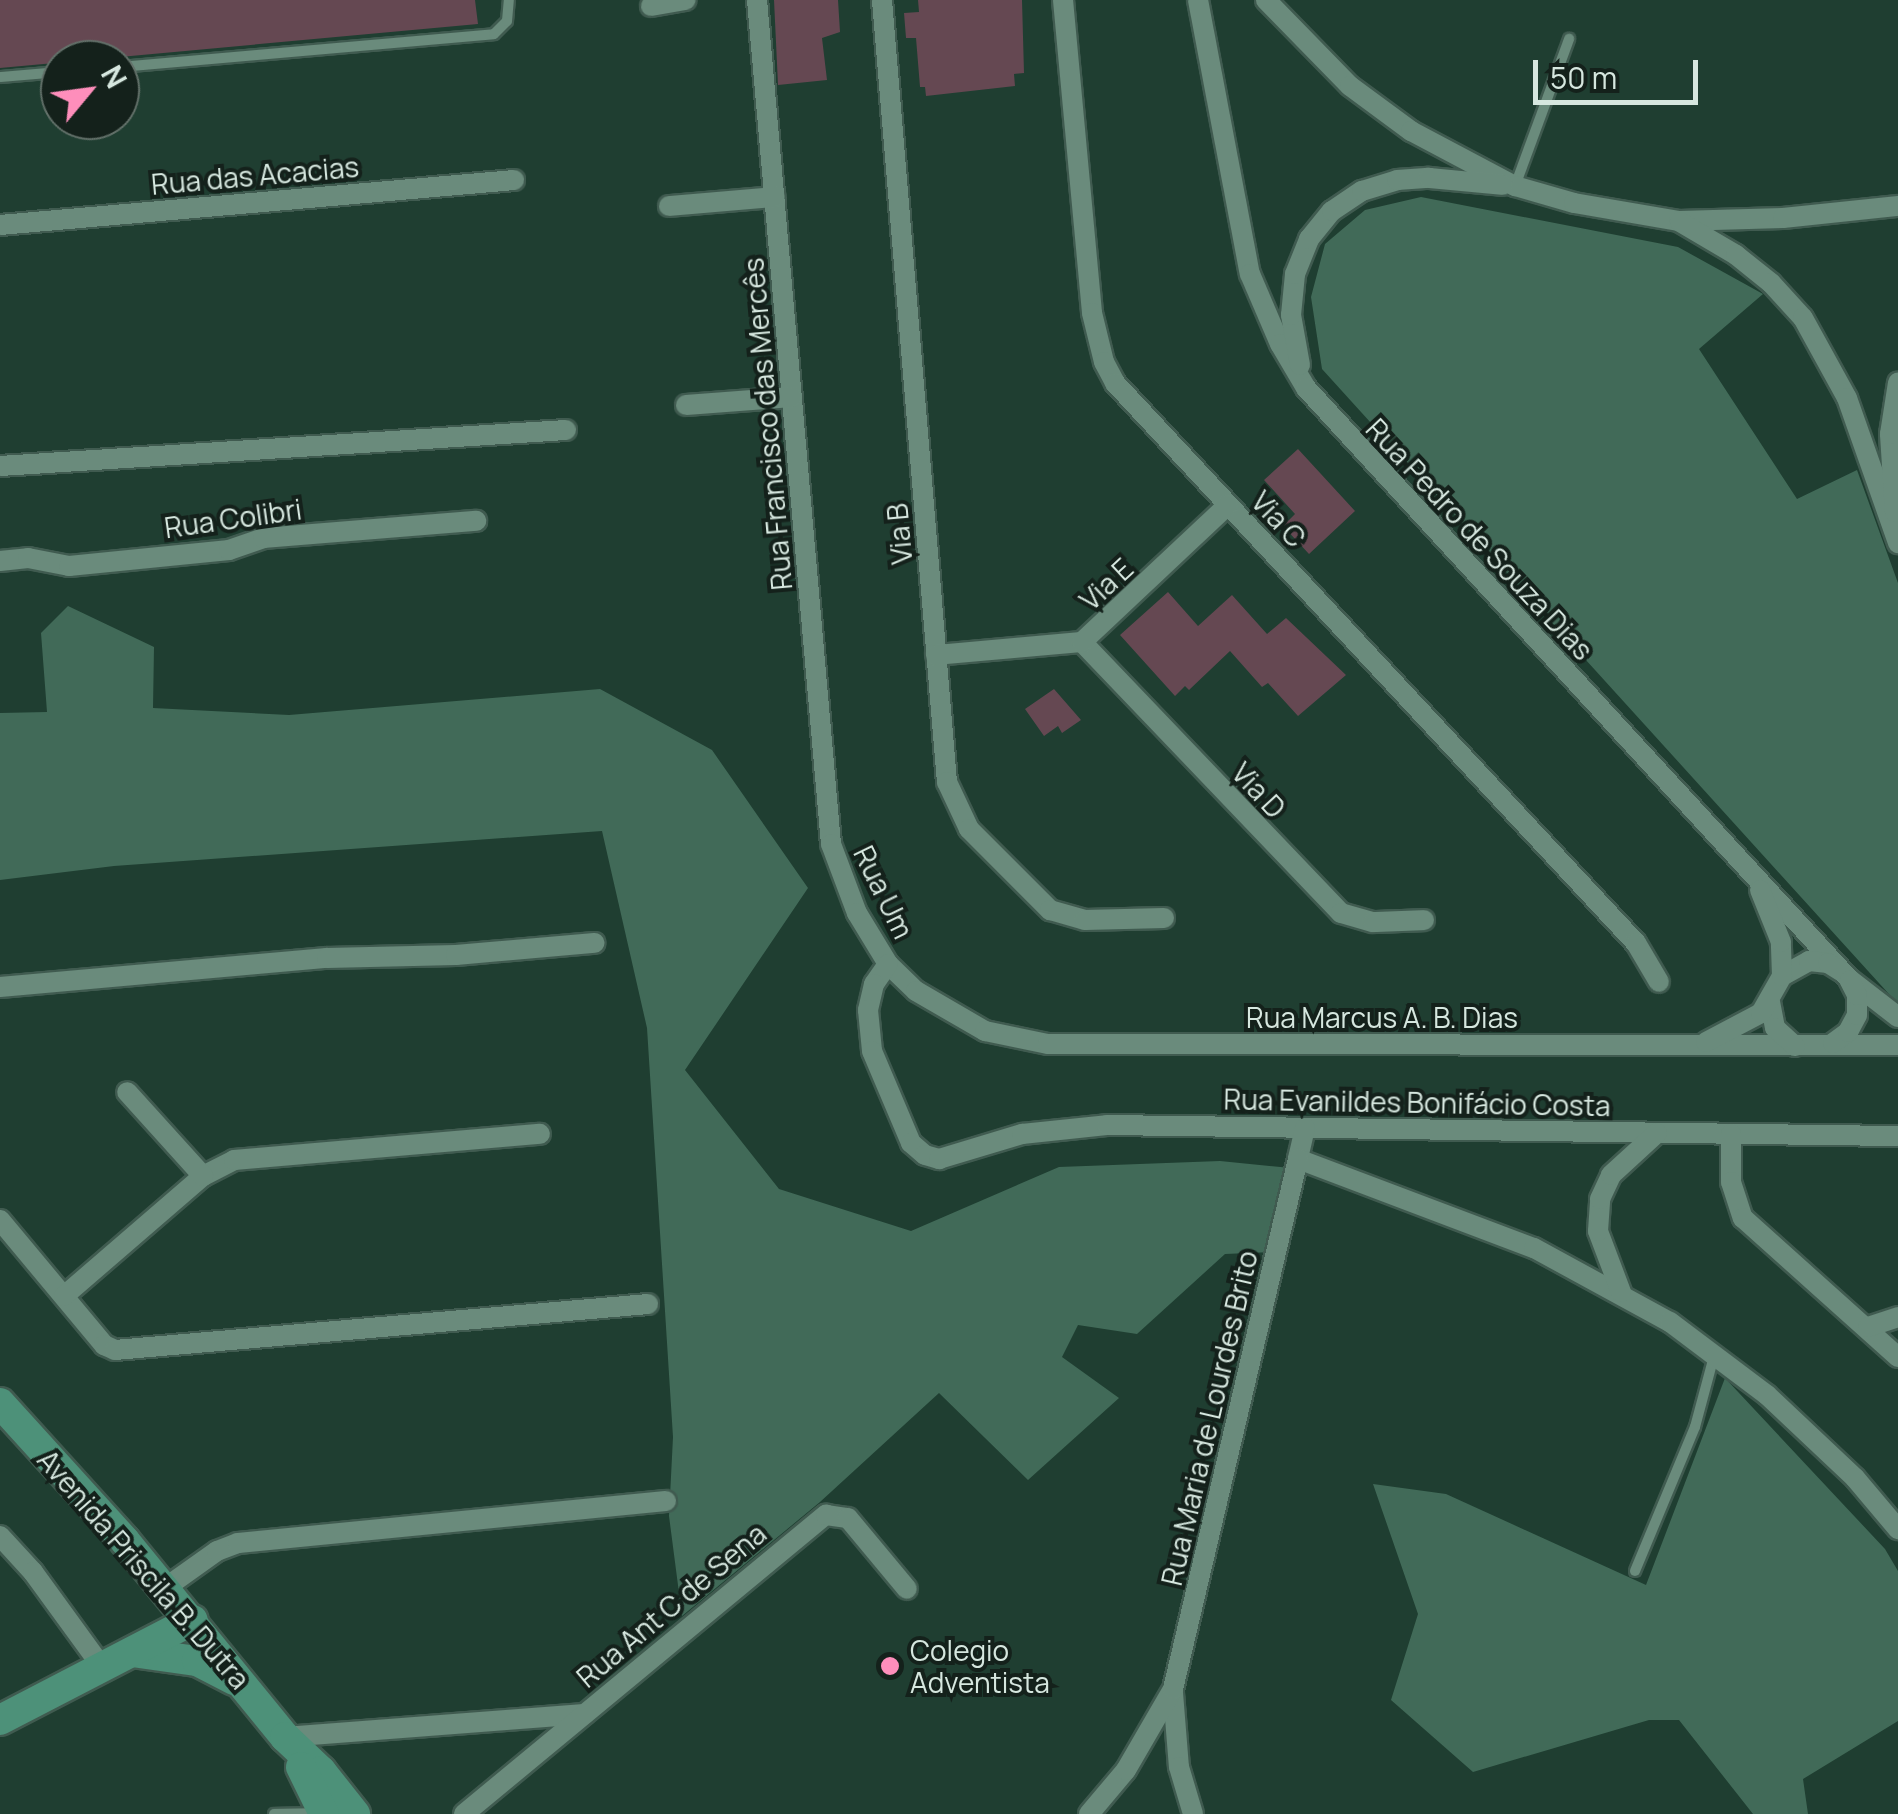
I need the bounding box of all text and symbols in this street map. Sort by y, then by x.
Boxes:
north arrow [40,40,140,140]
scale bar [1538,40,1703,102]
text: 50 m [1550,57,1617,98]
text: N [93,58,136,94]
street label: Rua das Acacias [150,149,360,201]
street label: Rua Francisco das Mercês [736,256,798,592]
street label: Rua Pedro de Souza Dias [1360,412,1600,666]
street label: Via C [1245,484,1313,554]
street label: Rua Colibri [162,492,304,544]
street label: Via B [880,502,918,566]
street label: Via E [1073,551,1139,617]
street label: Via D [1225,756,1293,824]
street label: Rua Um [847,840,921,944]
street label: Rua Marcus A. B. Dias [1246,1000,1518,1034]
street label: Rua Evanildes Bonifácio Costa [1223,1082,1611,1122]
street label: Rua Maria de Lourdes Brito [1154,1247,1264,1589]
street label: Avenida Priscila B. Dutra [31,1443,257,1695]
street label: Rua Ant C de Sena [570,1516,772,1694]
place label: Colegio Adventista [910,1633,1050,1699]
marker: Colegio Adventista [879,1655,901,1677]

